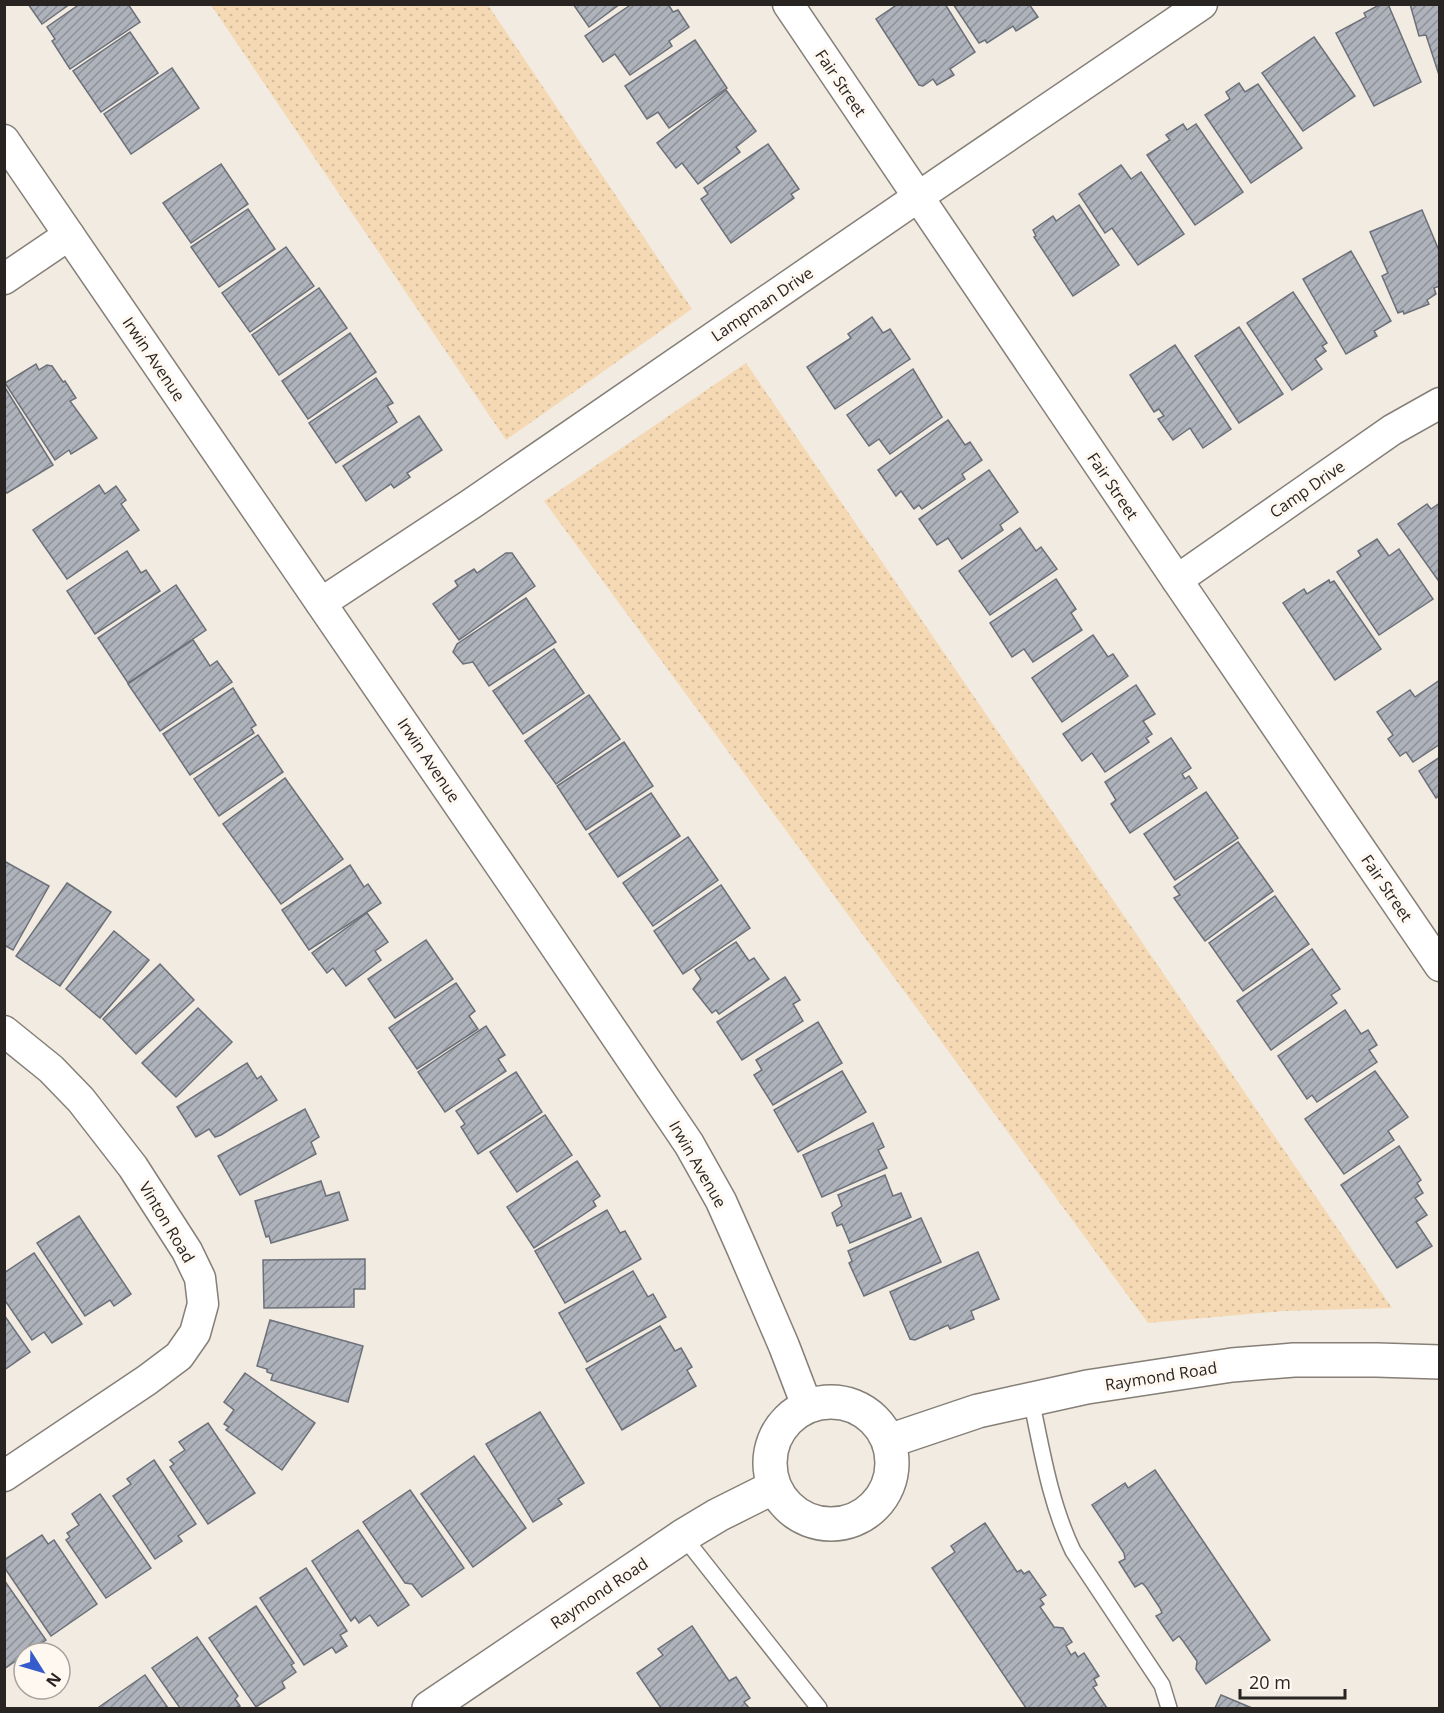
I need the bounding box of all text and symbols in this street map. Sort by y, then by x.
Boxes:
street label: Fair Street [810,45,872,121]
street label: Lampman Drive [707,262,817,346]
street label: Irwin Avenue [118,313,190,405]
street label: Fair Street [1082,448,1144,524]
street label: Camp Drive [1265,455,1349,523]
street label: Irwin Avenue [393,714,465,806]
street label: Fair Street [1356,850,1418,926]
street label: Irwin Avenue [664,1116,732,1212]
street label: Vinton Road [134,1177,200,1267]
street label: Raymond Road [1103,1356,1219,1396]
street label: Raymond Road [546,1552,652,1634]
north arrow [12,1641,72,1701]
scale bar [1240,1662,1345,1700]
text: N [41,1668,67,1692]
text: 20 m [1249,1670,1291,1694]

